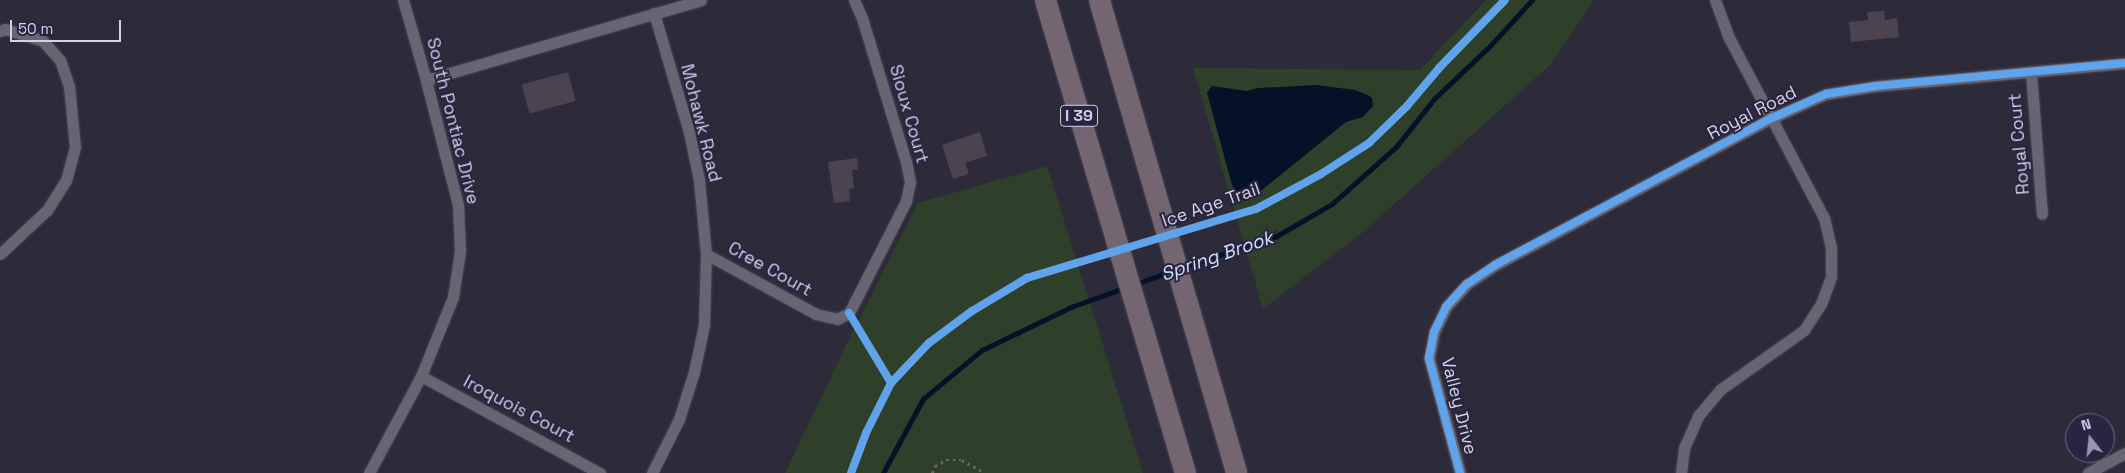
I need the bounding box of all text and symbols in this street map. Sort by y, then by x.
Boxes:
scale bar [12,10,124,42]
text: 50 m [18,19,53,38]
street label: South Pontiac Drive [422,35,484,207]
street label: Mohawk Road [676,62,726,184]
street label: Sioux Court [885,62,933,166]
street label: Royal Road [1704,81,1800,145]
street label: Royal Court [2004,92,2034,196]
road number: I 39 [1059,102,1099,130]
street label: Ice Age Trail [1159,178,1263,232]
water label: Spring Brook [1158,226,1276,286]
street label: Cree Court [724,237,816,301]
street label: Valley Drive [1437,355,1481,457]
street label: Iroquois Court [460,371,578,447]
north arrow [2065,413,2115,463]
text: N [2079,415,2093,434]

